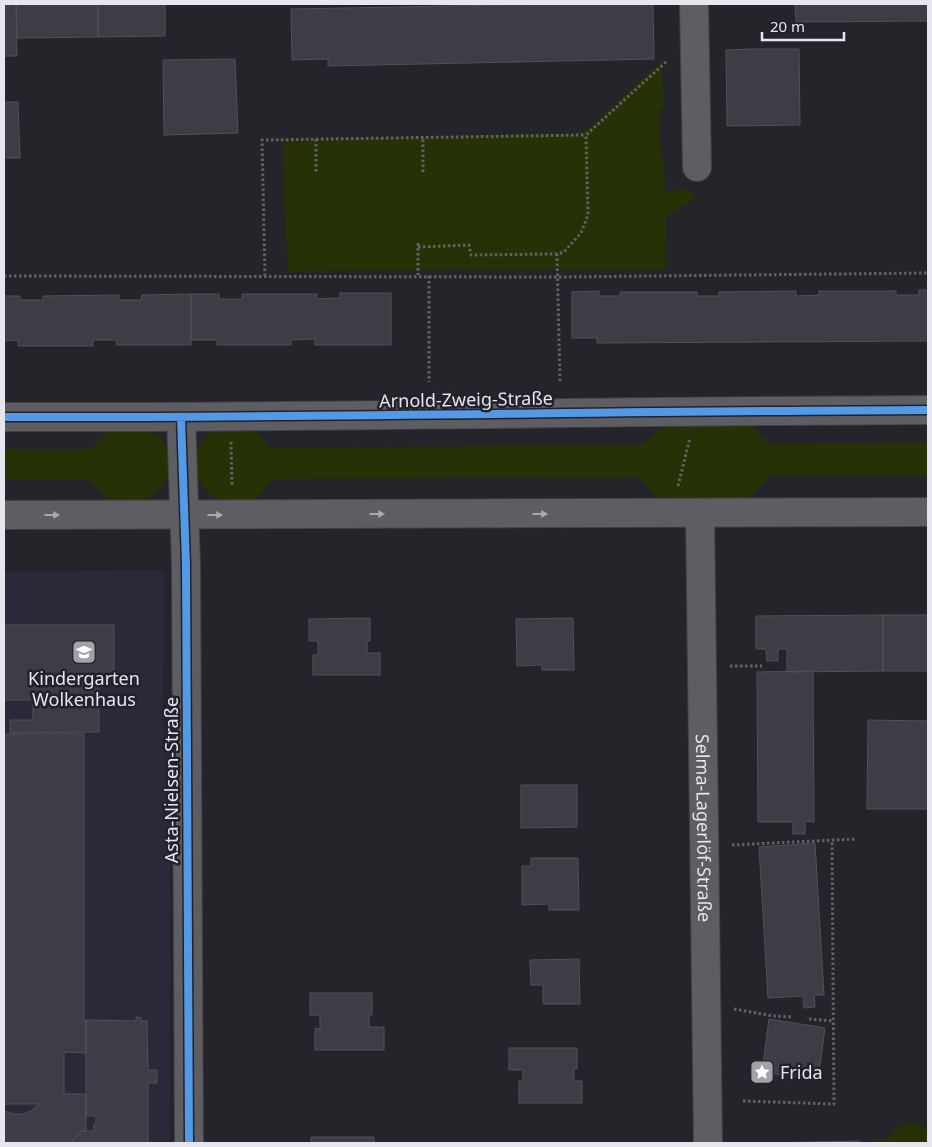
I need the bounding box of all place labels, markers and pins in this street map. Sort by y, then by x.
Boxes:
school or university icon: Kindergarten Wolkenhaus [71,639,97,665]
place label: Kindergarten Wolkenhaus [28,666,140,711]
place icon: Frida [749,1059,775,1085]
place label: Frida [780,1060,823,1084]

